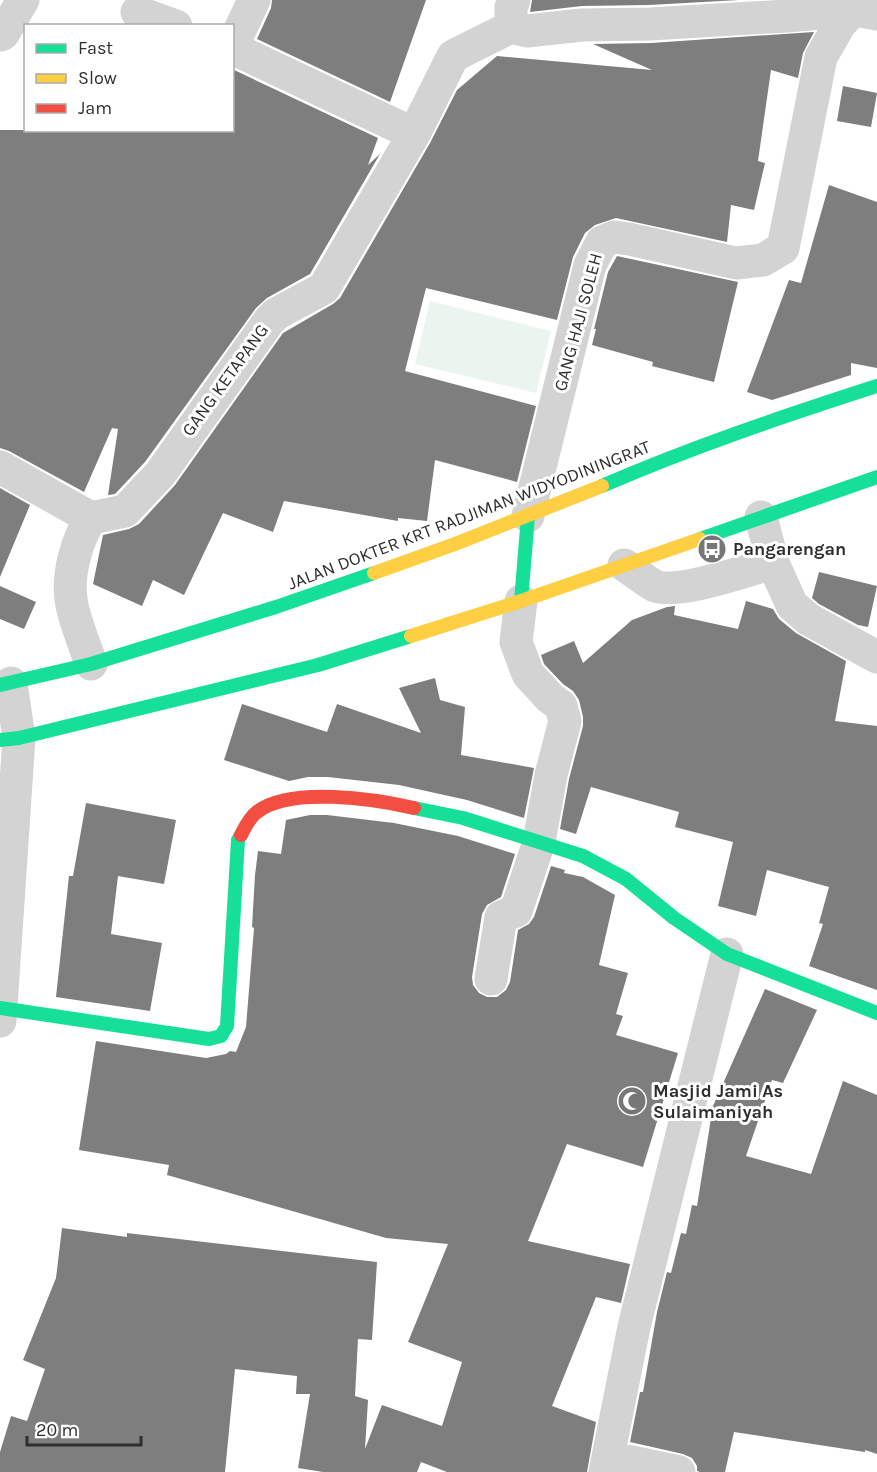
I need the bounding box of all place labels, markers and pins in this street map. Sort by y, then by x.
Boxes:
bus stop icon: Pangarengan [696,533,728,565]
place label: Pangarengan [733,538,846,560]
place label: Masjid Jami As Sulaimaniyah [653,1080,783,1123]
mosque icon: Masjid Jami As Sulaimaniyah [616,1085,648,1117]

